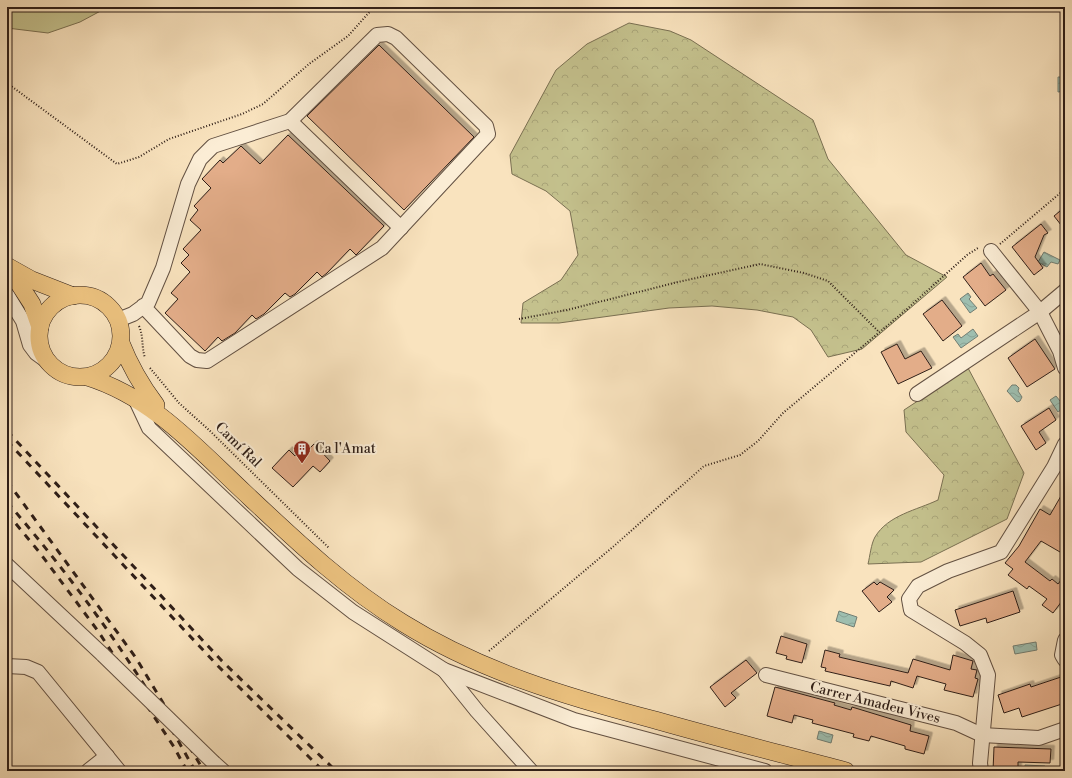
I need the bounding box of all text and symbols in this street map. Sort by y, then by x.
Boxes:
street label: Camí Ral [211,418,265,472]
building icon: Ca l'Amat [292,439,312,464]
place label: Ca l'Amat [315,440,376,458]
street label: Carrer Amadeu Vives [808,678,942,728]

